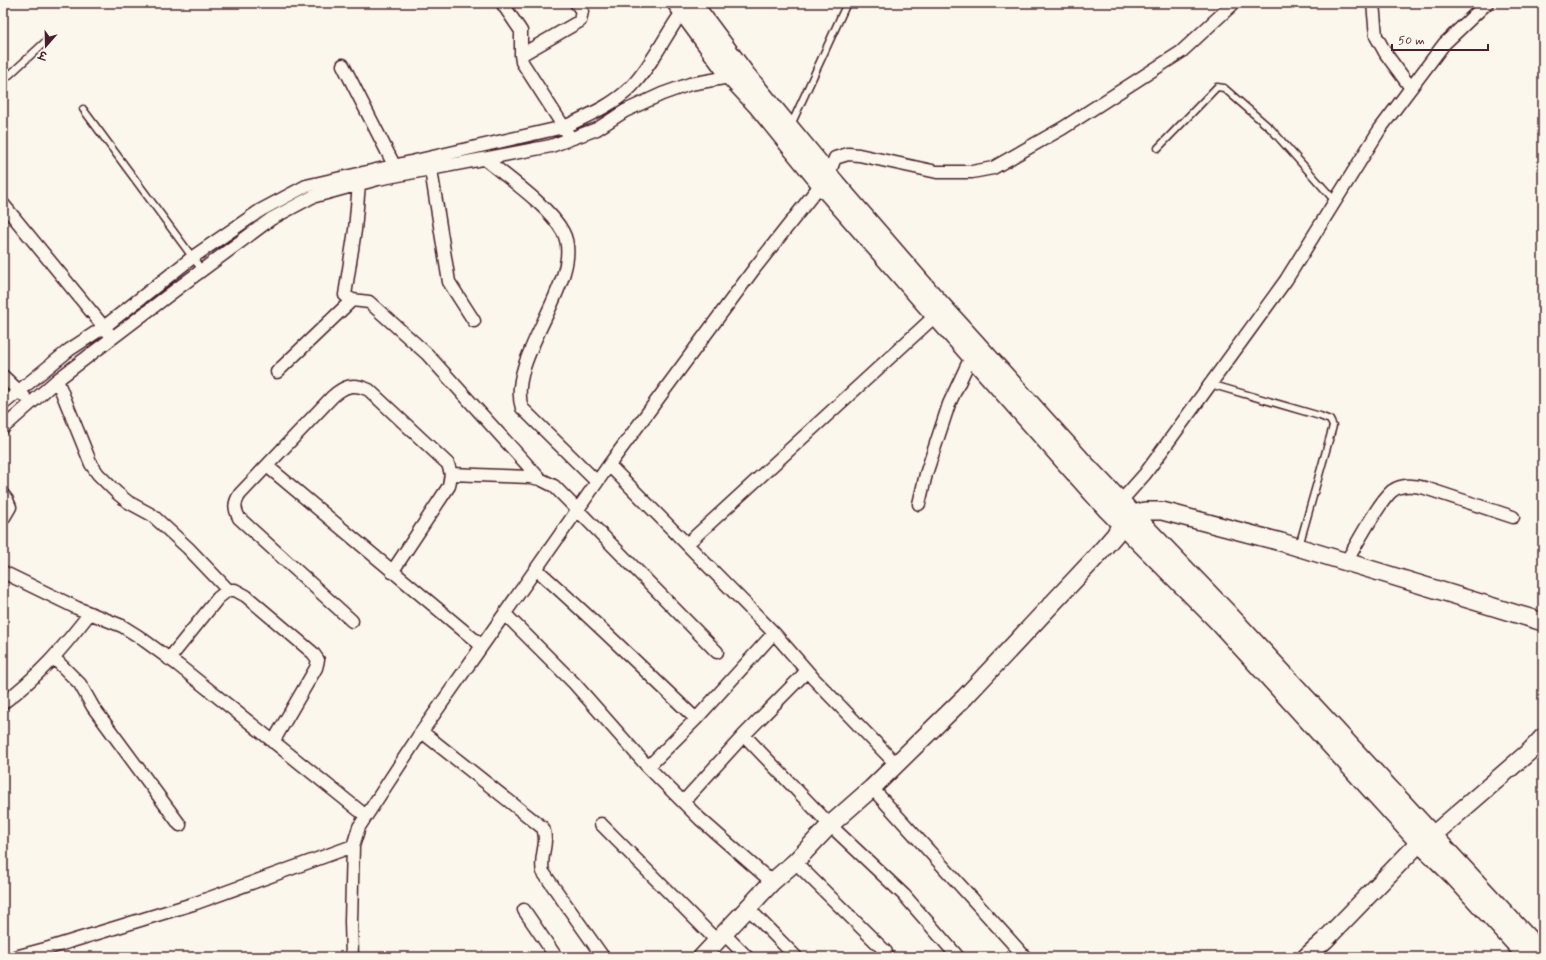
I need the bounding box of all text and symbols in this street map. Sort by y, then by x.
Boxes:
north arrow [26,26,66,66]
scale bar [1392,26,1488,52]
text: 50 m [1398,33,1425,49]
text: उ [36,46,50,63]

